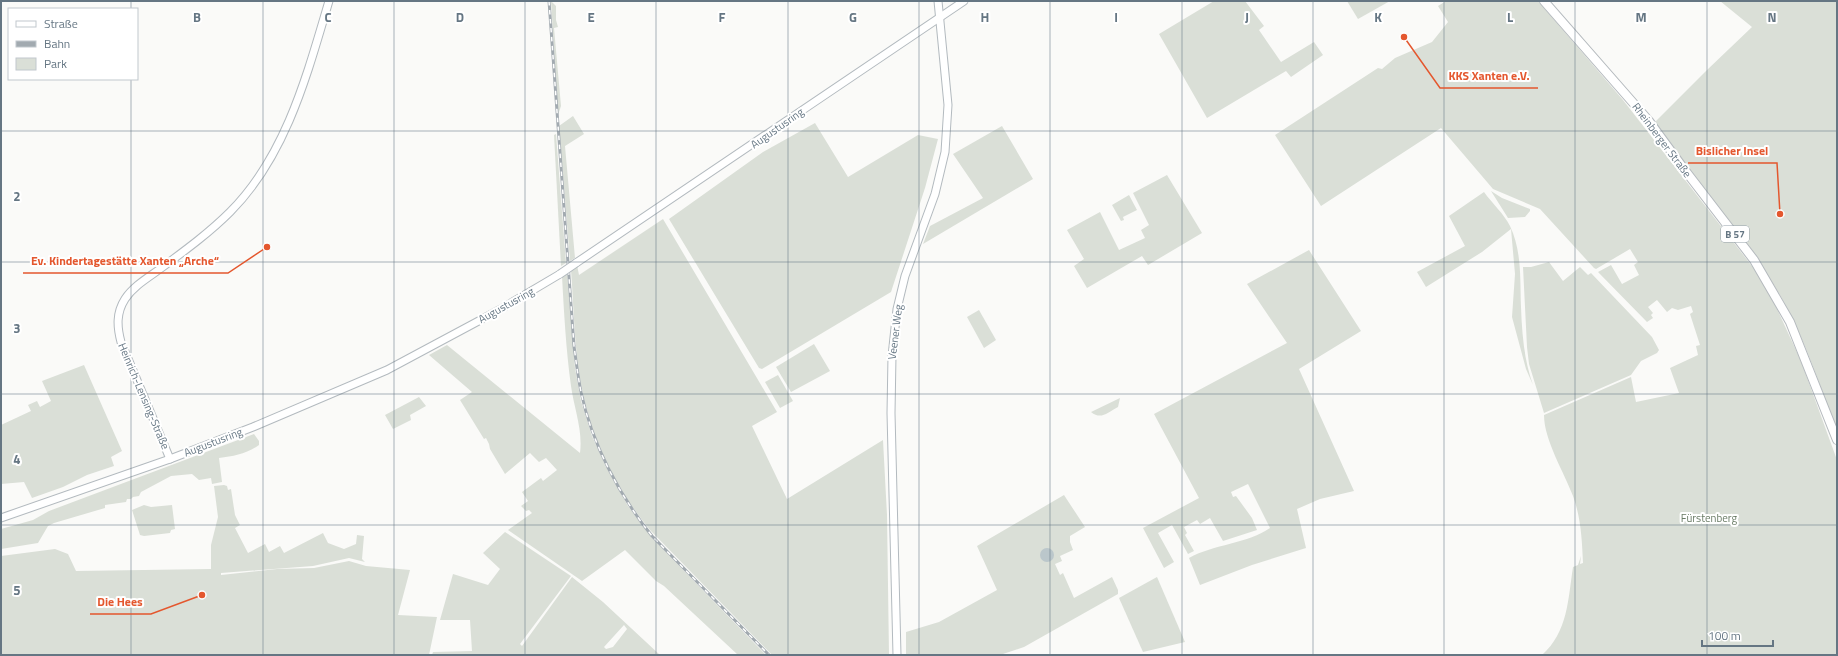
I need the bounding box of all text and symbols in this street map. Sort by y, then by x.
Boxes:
text: B [193,7,201,27]
text: C [324,7,332,27]
text: D [456,7,464,27]
text: E [587,7,595,27]
text: F [719,7,726,27]
text: G [849,7,857,27]
text: H [981,7,989,27]
text: I [1114,7,1118,27]
text: J [1245,7,1249,27]
text: K [1374,7,1382,27]
text: L [1507,7,1513,27]
text: M [1635,7,1647,27]
text: N [1767,7,1777,27]
legend [8,8,138,80]
text: Straße [44,14,78,33]
text: Bahn [44,34,70,53]
text: Park [44,54,67,73]
callout: KKS Xanten e.V. [1440,64,1538,88]
text: KKS Xanten e.V. [1448,66,1530,85]
street label: Rheinberger Straße [1629,99,1696,181]
street label: Augustusring [747,104,807,152]
callout: Bislicher Insel [1688,139,1777,163]
text: Bislicher Insel [1696,141,1768,160]
text: 2 [13,186,21,206]
road number: B 57 [1721,226,1749,242]
callout: Ev. Kindertagestätte Xanten „Arche“ [23,249,228,273]
text: Ev. Kindertagestätte Xanten „Arche“ [31,251,219,270]
street label: Augustusring [475,283,537,327]
street label: Veener Weg [884,303,906,361]
text: 3 [13,318,21,338]
street label: Heinrich-Lensing-Straße [114,340,174,452]
street label: Augustusring [181,423,245,461]
text: 4 [13,449,21,469]
park label: Fürstenberg [1681,510,1738,526]
text: 5 [13,580,21,600]
callout: Die Hees [90,590,151,614]
text: Die Hees [97,592,143,611]
scale bar [1702,622,1773,648]
text: 100 m [1708,626,1741,645]

